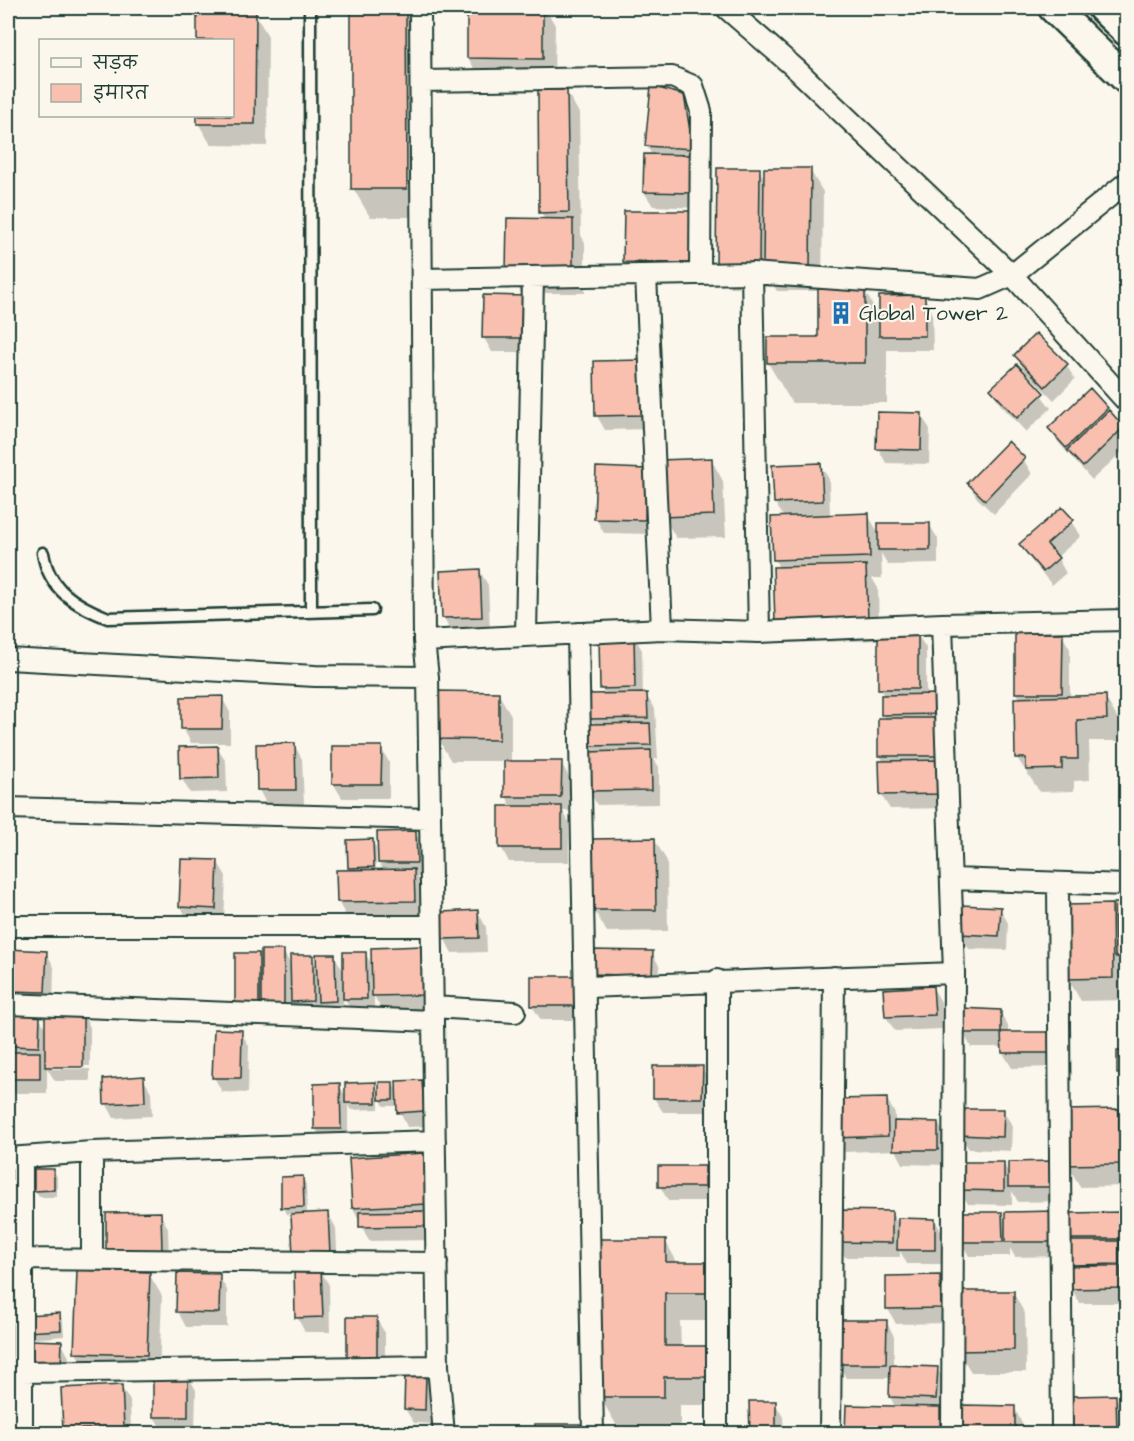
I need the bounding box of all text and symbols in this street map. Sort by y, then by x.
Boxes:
legend [39,39,234,117]
text: सड़क [92,51,138,76]
text: इमारत [93,81,149,106]
place label: Global Tower 2 [859,299,1008,328]
building icon: Global Tower 2 [828,300,854,326]

